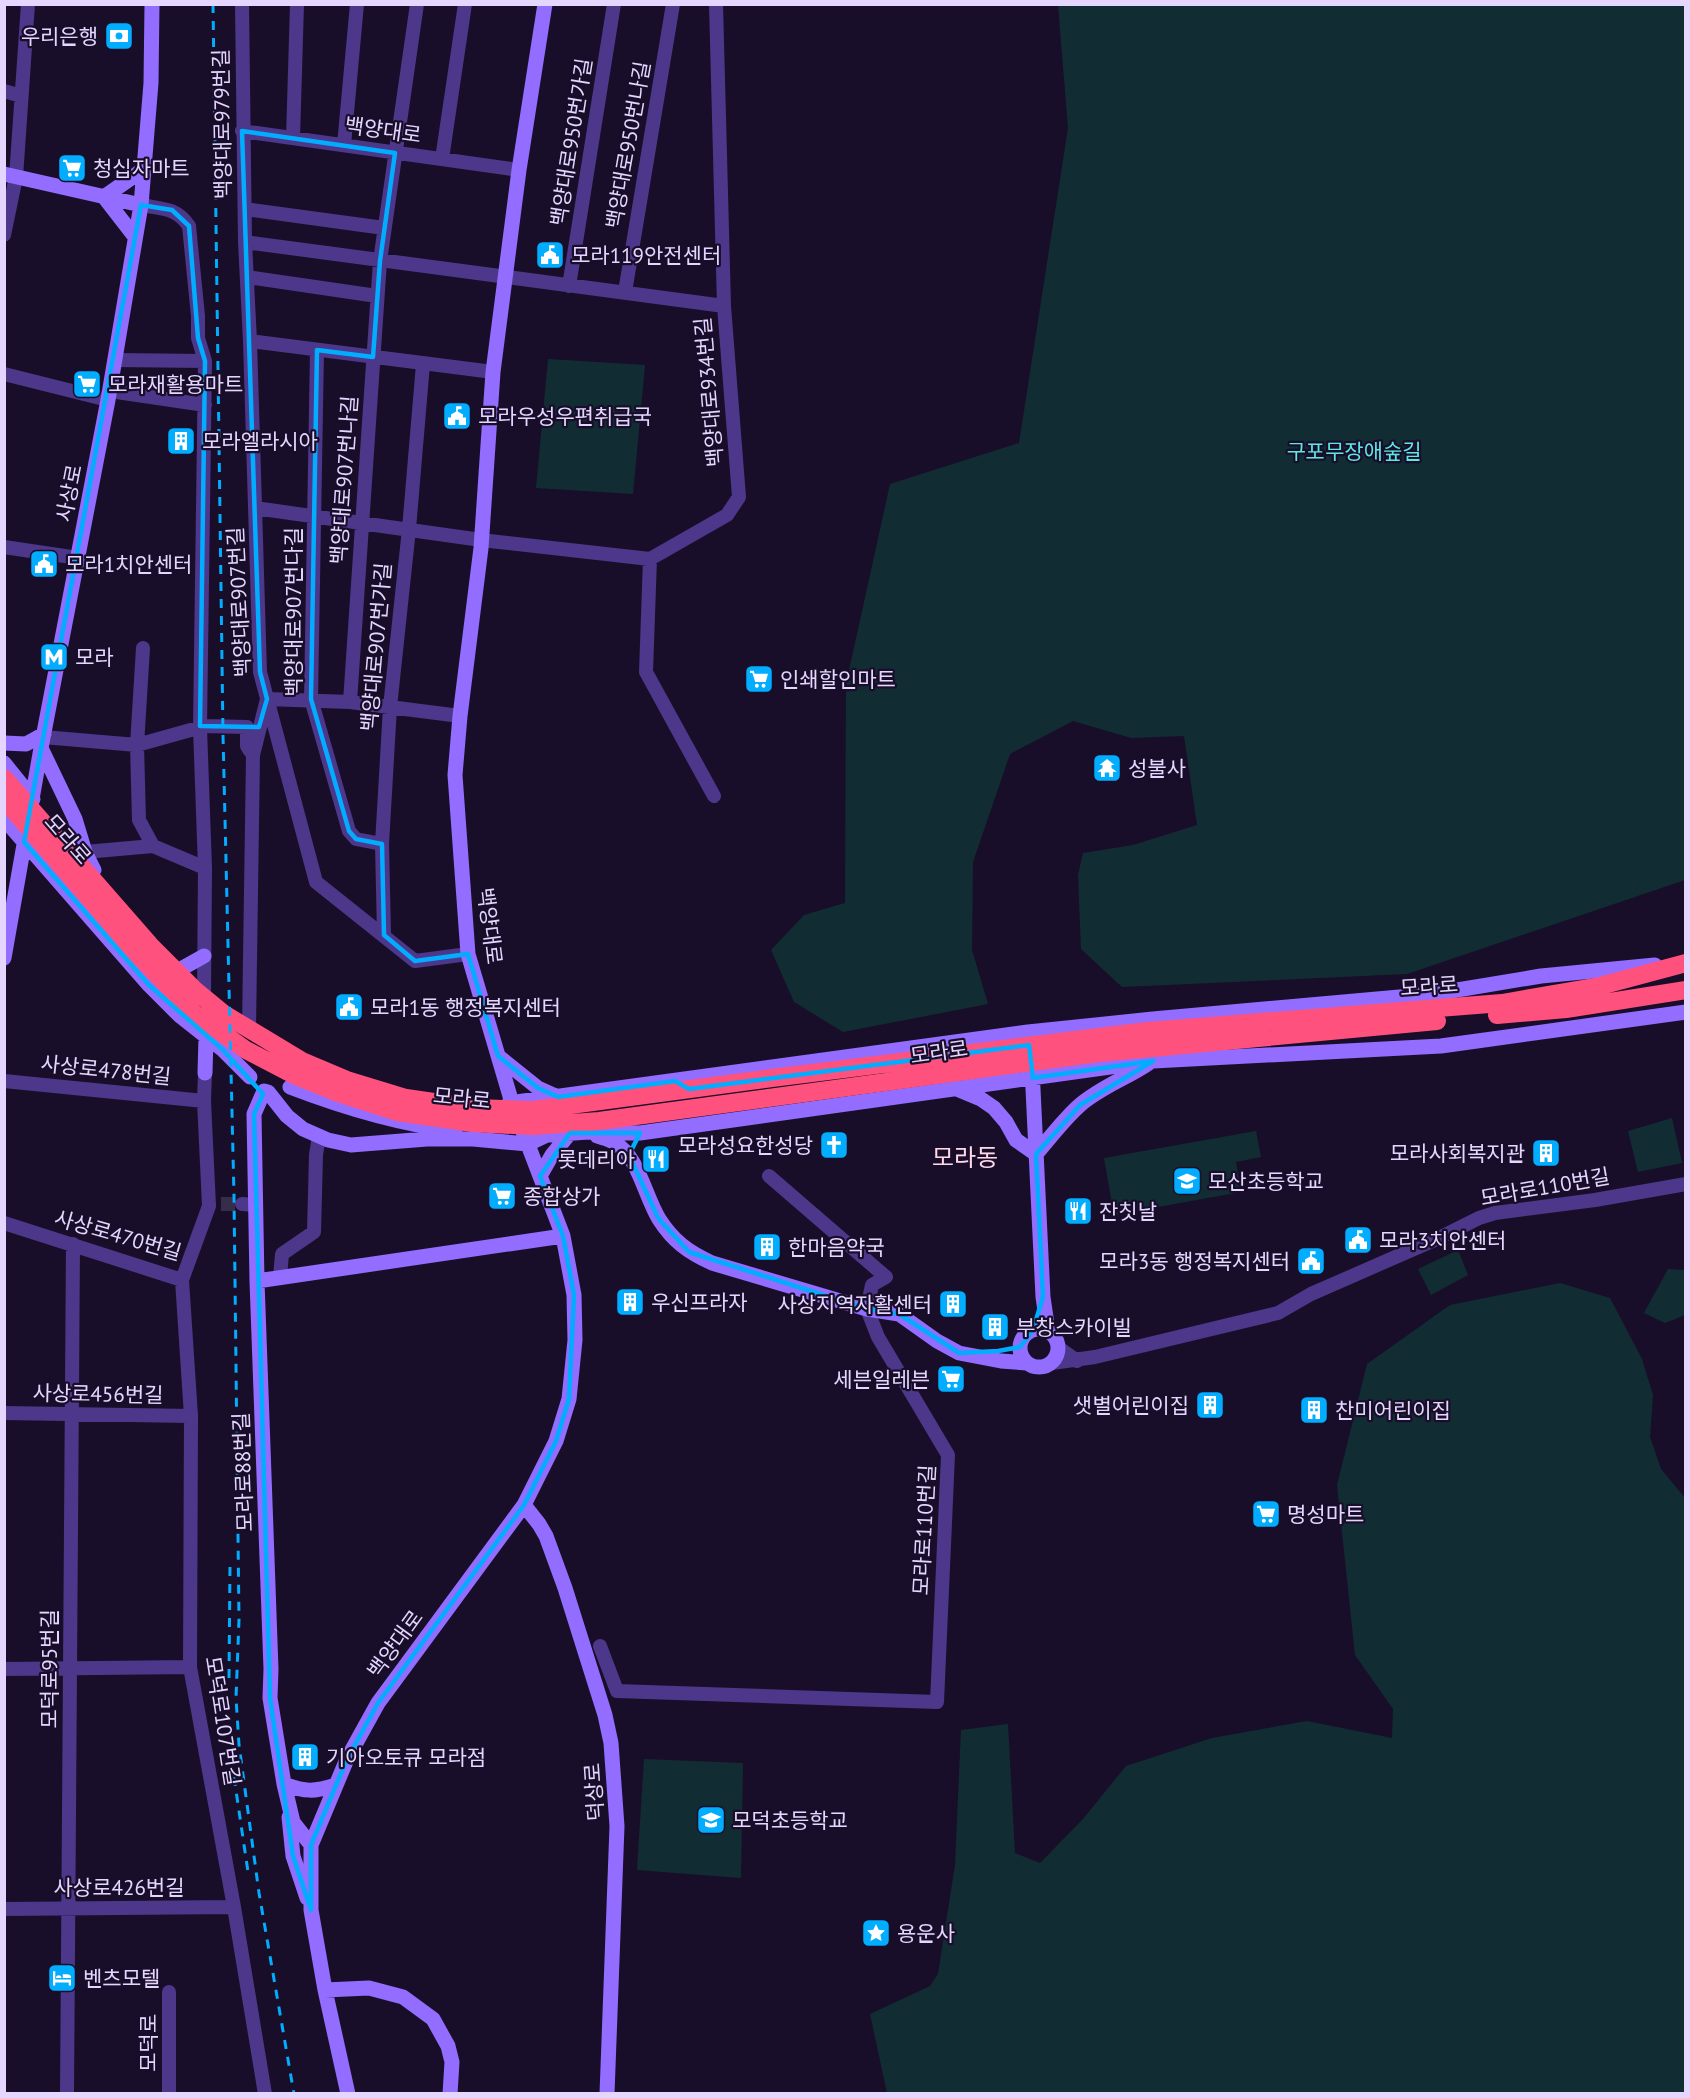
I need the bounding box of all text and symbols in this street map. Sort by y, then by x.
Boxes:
bank icon: 우리은행 [103,20,135,52]
place label: 우리은행 [21,23,98,50]
street label: 백양대로979번길 [207,49,237,199]
street label: 백양대로950번가길 [544,56,598,228]
street label: 백양대로950번나길 [600,59,656,231]
street label: 백양대로 [343,111,423,149]
supermarket icon: 청십자마트 [56,152,88,184]
place label: 청십자마트 [93,155,190,182]
public building icon: 모라119안전센터 [534,239,566,271]
place label: 모라119안전센터 [571,242,721,269]
street label: 백양대로934번길 [689,316,729,468]
supermarket icon: 모라재활용마트 [71,368,103,400]
place label: 모라재활용마트 [108,371,243,398]
street label: 백양대로907번나길 [325,394,363,566]
public building icon: 모라우성우편취급국 [441,400,473,432]
place label: 모라우성우편취급국 [478,403,652,430]
building icon: 모라엘라시아 [165,425,197,457]
place label: 모라엘라시아 [202,428,318,455]
park label: 구포무장애숲길 [1286,438,1422,465]
street label: 사상로 [50,462,88,524]
street label: 백양대로907번길 [222,526,256,678]
street label: 백양대로907번다길 [280,527,307,697]
public building icon: 모라1치안센터 [28,548,60,580]
place label: 모라1치안센터 [65,551,192,578]
street label: 백양대로907번가길 [355,561,397,733]
metro station icon: 모라 [38,641,70,673]
place label: 모라 [75,644,114,671]
supermarket icon: 인쇄할인마트 [743,663,775,695]
place label: 인쇄할인마트 [780,666,896,693]
temple icon: 성불사 [1091,752,1123,784]
place label: 성불사 [1128,755,1186,782]
street label: 모라로 [39,808,97,870]
street label: 백양대로 [472,886,508,966]
street label: 모라로 [1399,971,1459,1001]
public building icon: 모라1동 행정복지센터 [333,991,365,1023]
place label: 모라1동 행정복지센터 [370,994,561,1021]
street label: 모라로 [908,1035,970,1069]
street label: 사상로478번길 [39,1050,173,1090]
street label: 모라로 [432,1082,492,1114]
church icon: 모라성요한성당 [818,1129,850,1161]
place label: 모라성요한성당 [678,1132,813,1159]
building icon: 모라사회복지관 [1530,1137,1562,1169]
place label: 모라사회복지관 [1390,1140,1525,1167]
district label: 모라동 [932,1142,998,1173]
restaurant icon: 롯데리아 [640,1143,672,1175]
place label: 롯데리아 [558,1146,635,1173]
street label: 모라로110번길 [1478,1162,1612,1212]
school or university icon: 모산초등학교 [1171,1165,1203,1197]
place label: 모산초등학교 [1208,1168,1324,1195]
supermarket icon: 종합상가 [486,1180,518,1212]
place label: 종합상가 [523,1183,600,1210]
restaurant icon: 잔칫날 [1062,1195,1094,1227]
place label: 잔칫날 [1099,1198,1157,1225]
street label: 사상로470번길 [51,1204,185,1266]
public building icon: 모라3치안센터 [1342,1224,1374,1256]
place label: 모라3치안센터 [1379,1227,1506,1254]
building icon: 한마음약국 [751,1231,783,1263]
place label: 한마음약국 [788,1234,885,1261]
public building icon: 모라3동 행정복지센터 [1295,1245,1327,1277]
place label: 모라3동 행정복지센터 [1099,1248,1290,1275]
building icon: 우신프라자 [614,1286,646,1318]
building icon: 사상지역자활센터 [937,1288,969,1320]
place label: 우신프라자 [651,1289,748,1316]
place label: 사상지역자활센터 [777,1291,932,1318]
building icon: 부창스카이빌 [979,1311,1011,1343]
place label: 부창스카이빌 [1016,1314,1132,1341]
supermarket icon: 세븐일레븐 [935,1363,967,1395]
place label: 세븐일레븐 [833,1366,930,1393]
street label: 사상로456번길 [32,1379,164,1409]
building icon: 샛별어린이집 [1194,1389,1226,1421]
place label: 샛별어린이집 [1073,1392,1189,1419]
building icon: 찬미어린이집 [1298,1394,1330,1426]
place label: 찬미어린이집 [1335,1397,1451,1424]
street label: 모라로88번길 [227,1412,259,1532]
street label: 모라로110번길 [907,1464,941,1596]
supermarket icon: 명성마트 [1250,1498,1282,1530]
place label: 명성마트 [1287,1501,1364,1528]
street label: 백양대로 [361,1605,429,1683]
street label: 모덕로95번길 [36,1609,63,1729]
street label: 모덕로107번길 [199,1654,247,1788]
building icon: 기아오토큐 모라점 [289,1741,321,1773]
place label: 기아오토큐 모라점 [326,1744,486,1771]
street label: 덕상로 [579,1762,609,1822]
school or university icon: 모덕초등학교 [695,1804,727,1836]
place label: 모덕초등학교 [732,1807,848,1834]
street label: 사상로426번길 [54,1874,184,1901]
place icon: 용운사 [860,1917,892,1949]
place label: 용운사 [897,1920,955,1947]
hotel icon: 벤츠모텔 [46,1962,78,1994]
place label: 벤츠모텔 [83,1965,160,1992]
street label: 모덕로 [135,2014,162,2072]

